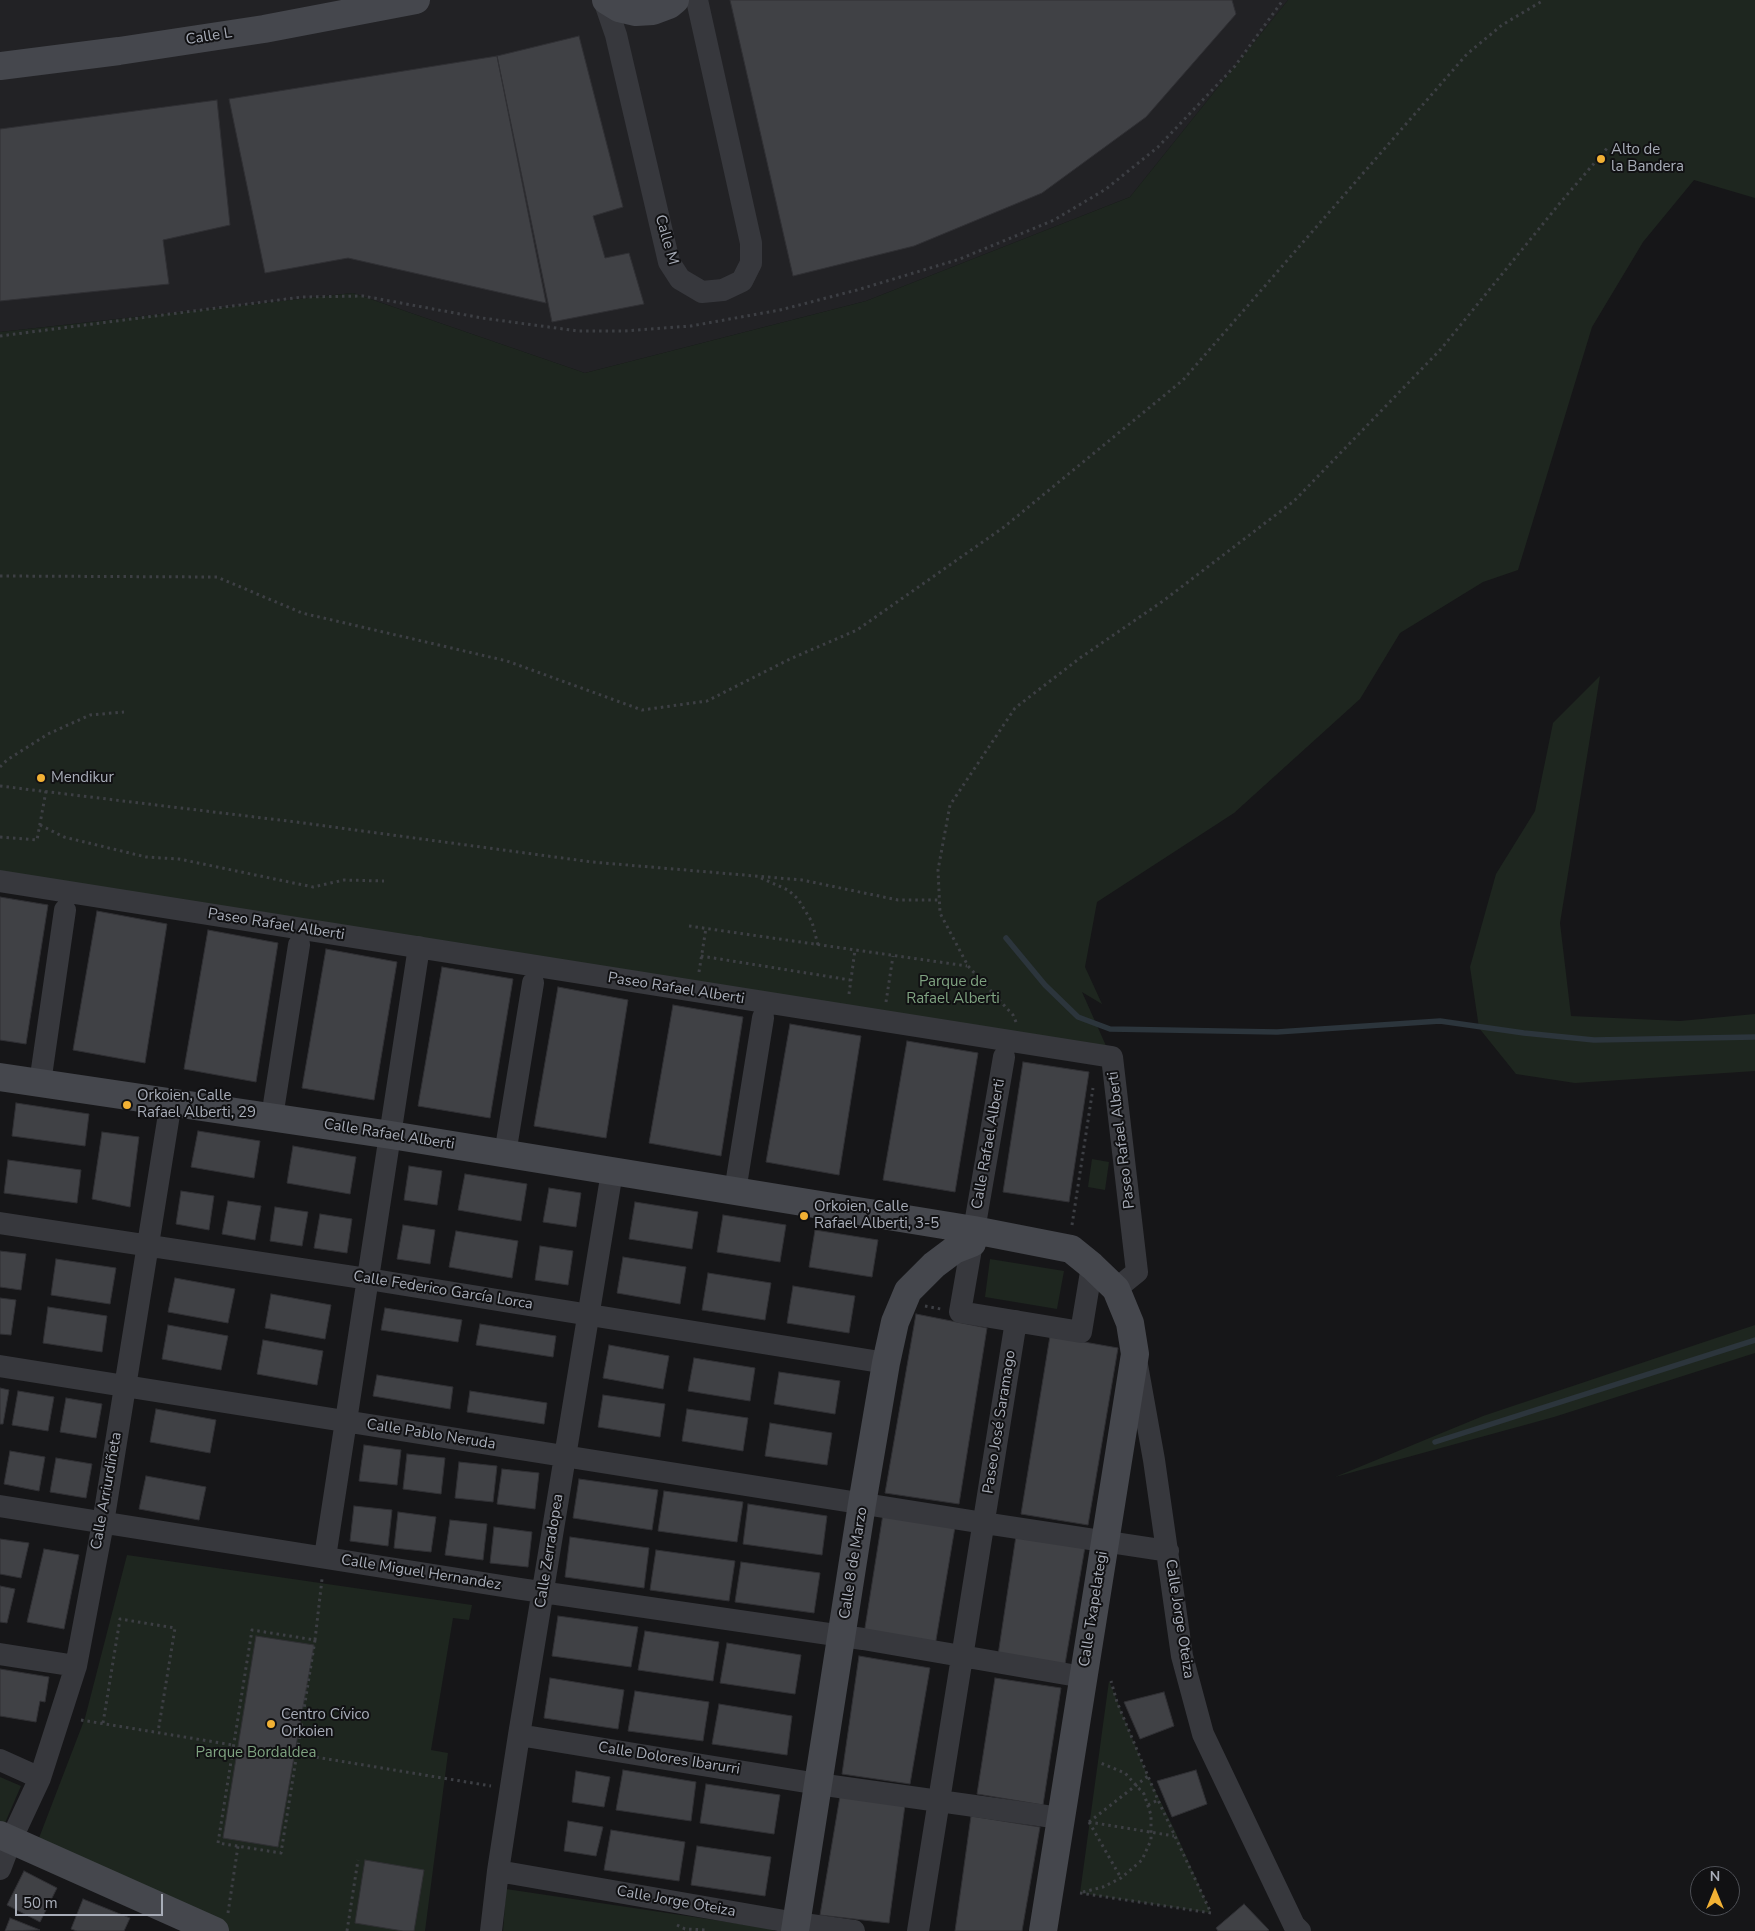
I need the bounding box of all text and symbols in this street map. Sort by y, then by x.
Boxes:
street label: Calle L [185,24,233,50]
place label: Alto de la Bandera [1611,141,1684,176]
marker: Alto de la Bandera [1595,153,1607,165]
street label: Calle M [650,213,682,267]
place label: Mendikur [51,769,114,787]
marker: Mendikur [35,772,47,784]
street label: Paseo Rafael Alberti [206,905,346,945]
street label: Paseo Rafael Alberti [606,969,746,1009]
park label: Parque de Rafael Alberti [906,973,1000,1008]
street label: Paseo Rafael Alberti [1105,1070,1139,1210]
street label: Calle Rafael Alberti [969,1077,1009,1211]
place label: Orkoien, Calle Rafael Alberti, 29 [137,1087,256,1122]
marker: Orkoien, Calle Rafael Alberti, 29 [121,1099,133,1111]
street label: Calle Rafael Alberti [322,1116,456,1154]
place label: Orkoien, Calle Rafael Alberti, 3-5 [814,1198,939,1233]
marker: Orkoien, Calle Rafael Alberti, 3-5 [798,1210,810,1222]
street label: Calle Federico García Lorca [352,1268,534,1314]
street label: Paseo José Saramago [980,1349,1020,1495]
street label: Calle Pablo Neruda [365,1416,497,1454]
street label: Calle Arriurdiñeta [88,1431,126,1551]
street label: Calle Zerradopea [532,1493,568,1609]
street label: Calle 8 de Marzo [836,1506,872,1620]
street label: Calle Txapelategi [1076,1550,1112,1668]
street label: Calle Miguel Hernandez [340,1551,502,1595]
street label: Calle Jorge Oteiza [1161,1558,1197,1680]
place label: Centro Cívico Orkoien [281,1706,370,1741]
marker: Centro Cívico Orkoien [265,1718,277,1730]
street label: Calle Dolores Ibarurri [597,1739,741,1779]
park label: Parque Bordaldea [196,1744,316,1762]
north arrow [1690,1866,1740,1916]
text: N [1710,1867,1720,1886]
street label: Calle Jorge Oteiza [615,1883,737,1921]
scale bar [18,1884,165,1916]
text: 50 m [23,1893,58,1913]

